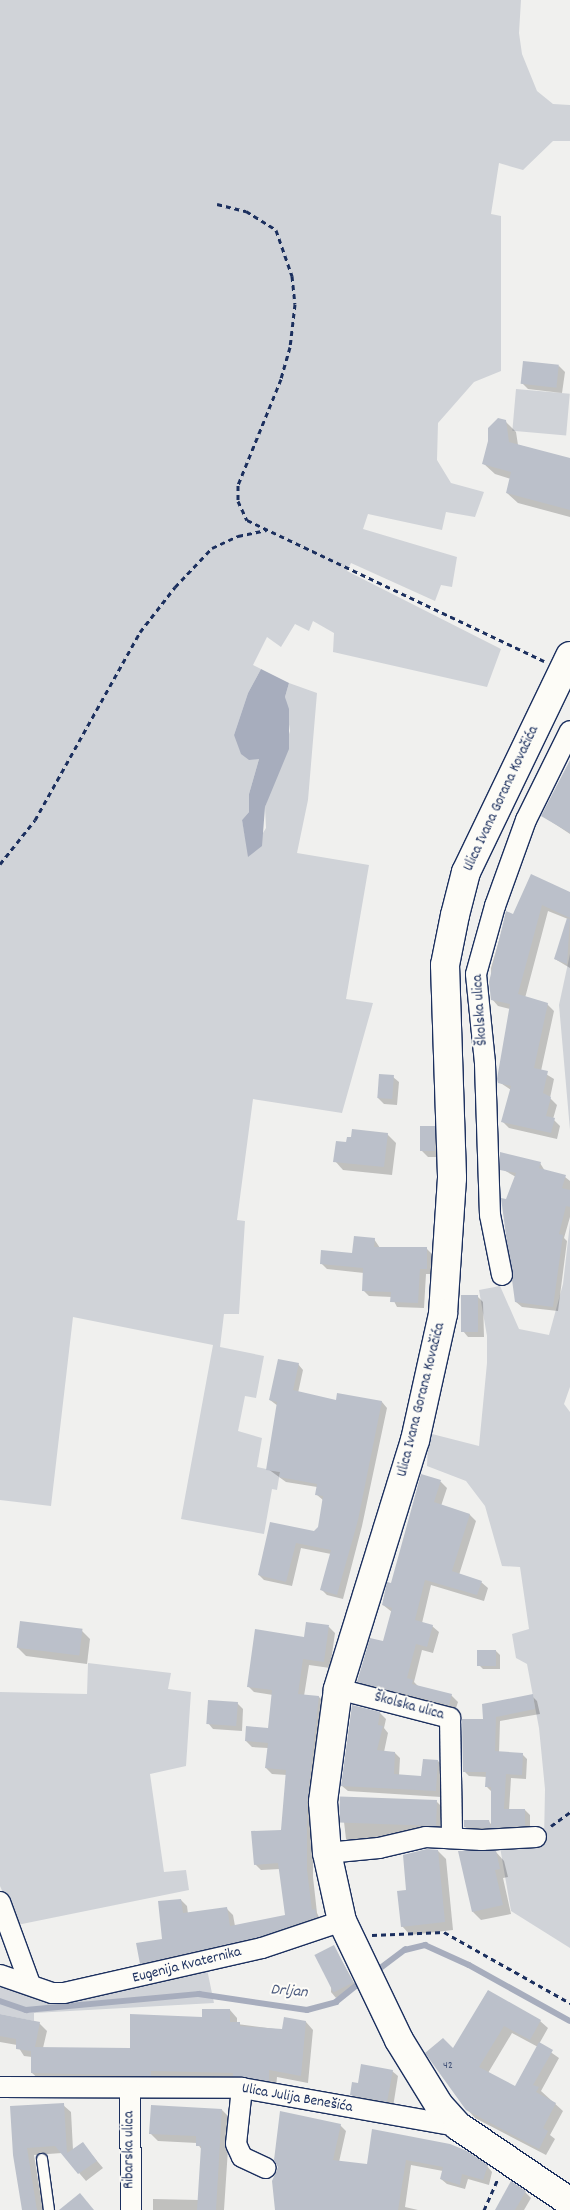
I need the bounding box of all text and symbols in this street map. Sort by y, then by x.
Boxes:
street label: Ulica Ivana Gorana Kovačića [460,723,544,875]
street label: Školska ulica [470,974,492,1046]
street label: Ulica Ivana Gorana Kovačića [394,1321,450,1479]
street label: Školska ulica [372,1689,446,1725]
street label: Eugenija Kvaternika [131,1944,243,1988]
water label: Drljan [270,1981,308,2003]
house number: 42 [443,2059,453,2073]
street label: Ulica Julija Benešića [240,2080,354,2118]
street label: Ribarska ulica [121,2111,139,2189]

